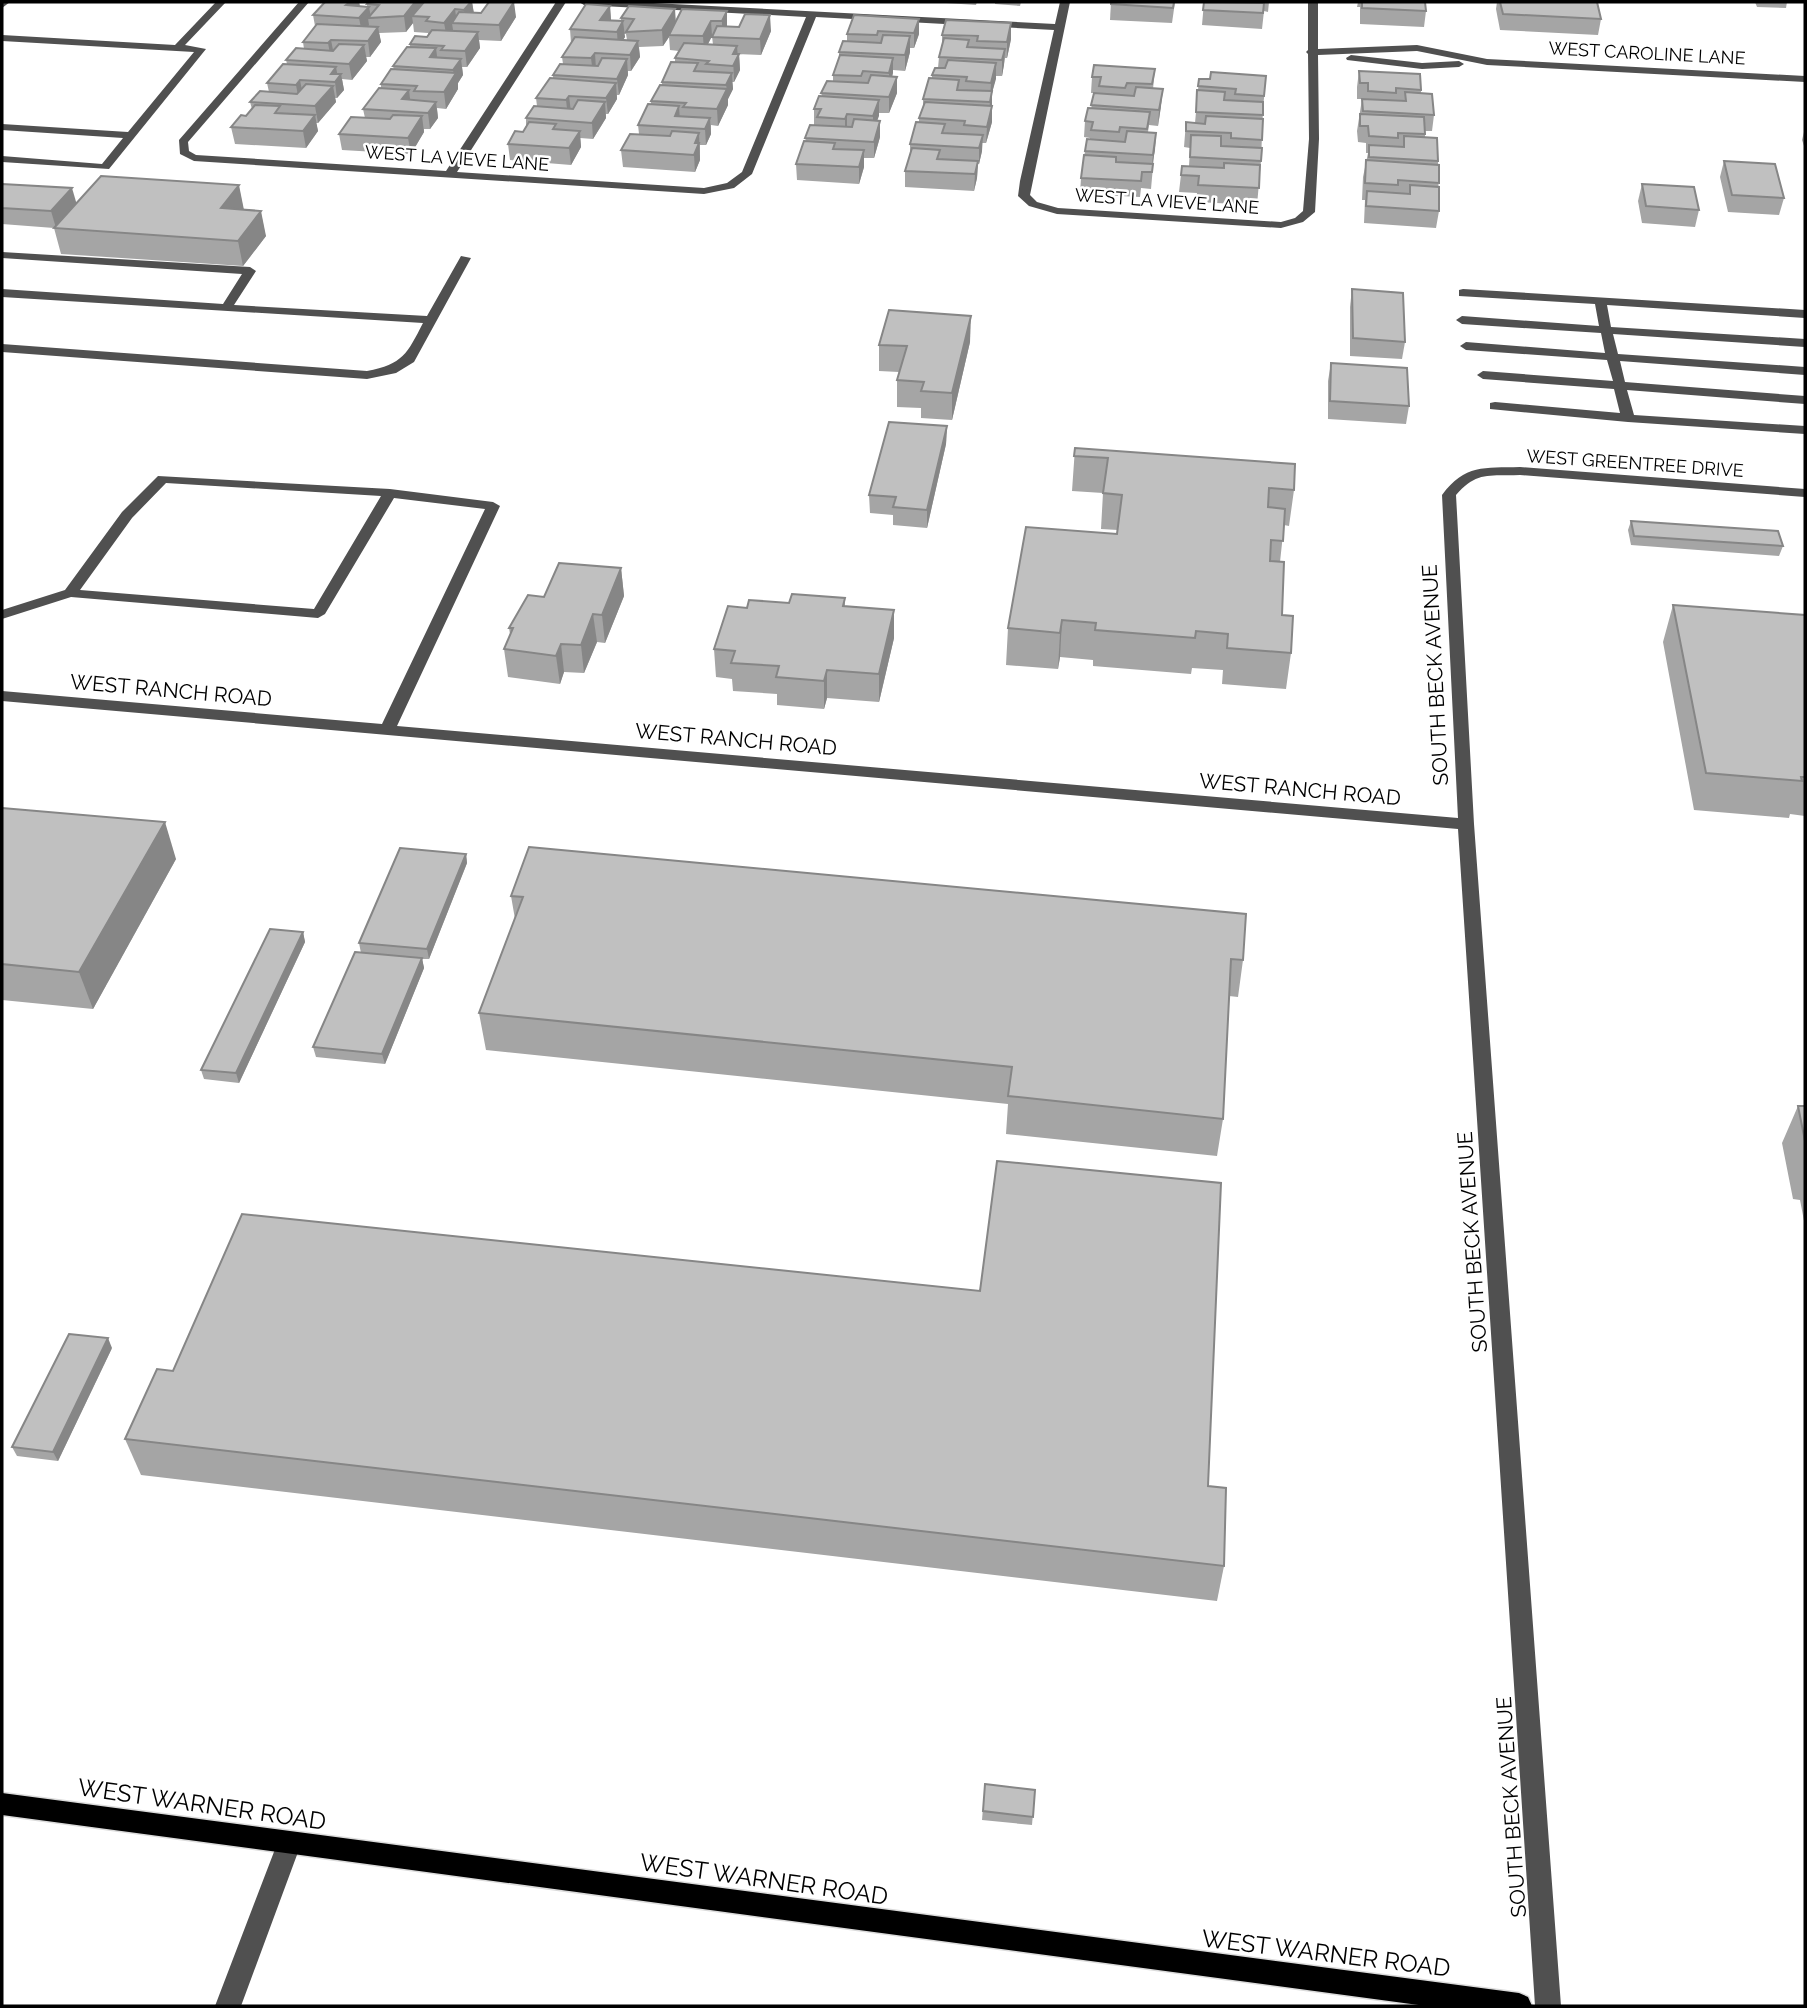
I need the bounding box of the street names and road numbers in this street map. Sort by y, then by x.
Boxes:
street label: WEST CAROLINE LANE [1548,37,1746,69]
street label: WEST LA VIEVE LANE [364,141,550,175]
street label: WEST LA VIEVE LANE [1074,184,1260,218]
street label: WEST GREENTREE DRIVE [1526,445,1744,481]
street label: SOUTH BECK AVENUE [1417,564,1453,786]
street label: WEST RANCH ROAD [69,669,273,711]
street label: WEST RANCH ROAD [634,718,838,760]
street label: WEST RANCH ROAD [1198,768,1402,810]
street label: SOUTH BECK AVENUE [1452,1131,1492,1353]
street label: SOUTH BECK AVENUE [1491,1696,1531,1918]
street label: WEST WARNER ROAD [76,1772,328,1836]
street label: WEST WARNER ROAD [638,1847,890,1911]
street label: WEST WARNER ROAD [1200,1923,1452,1983]

